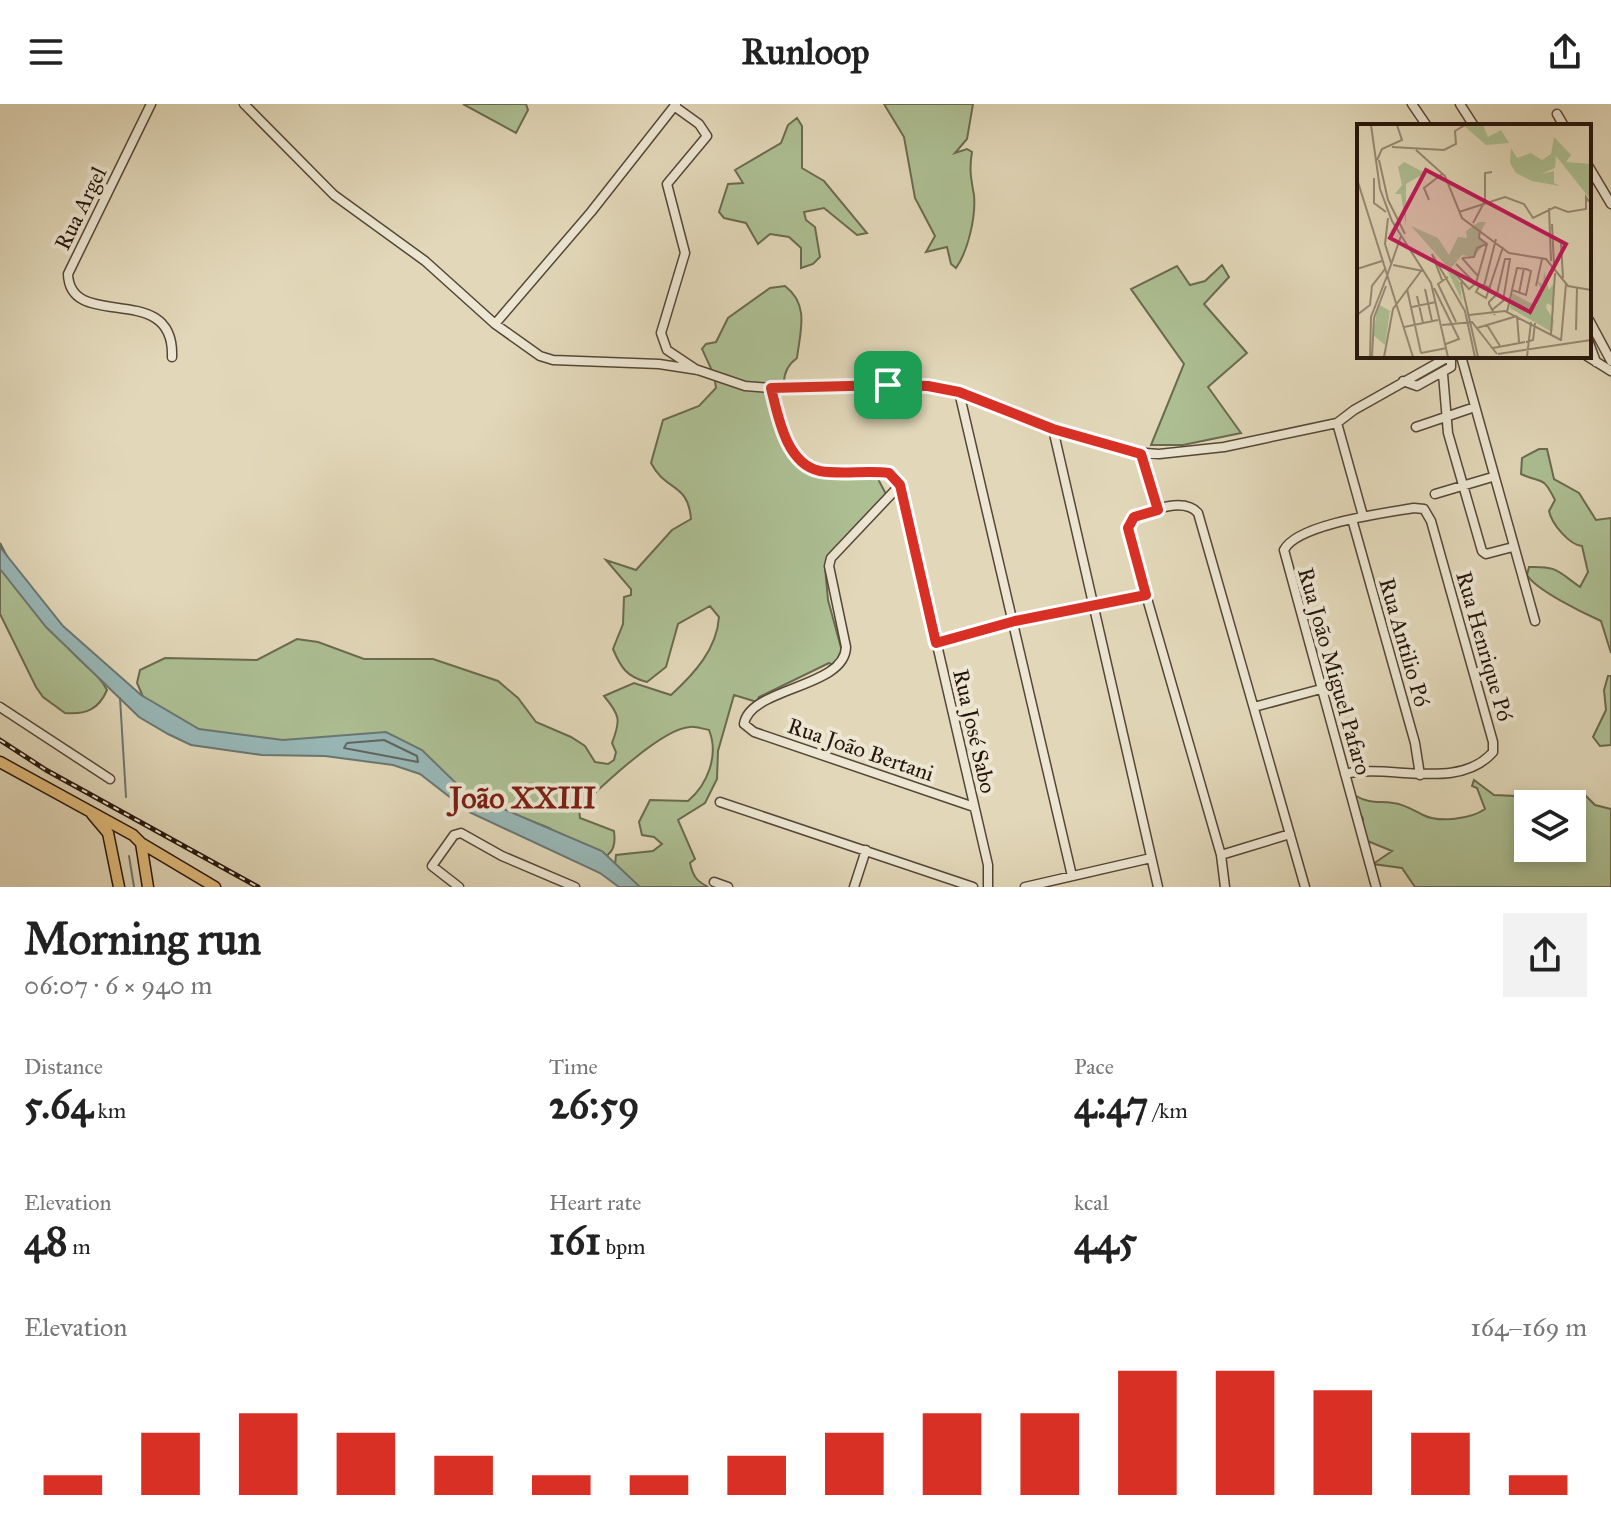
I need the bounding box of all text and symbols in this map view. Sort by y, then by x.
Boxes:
icon: menu [24,30,68,74]
text: Runloop [741,30,870,74]
icon: share [1543,30,1587,74]
inset map [1357,124,1591,358]
street label: Rua Argel [49,162,112,254]
pin [854,351,922,419]
icon: arrive [866,363,910,407]
street label: Rua João Miguel Pafaro [1292,564,1377,778]
street label: Rua Henrique Pó [1450,568,1519,724]
street label: Rua Antilio Pó [1373,575,1436,710]
street label: Rua José Sabo [947,666,1002,796]
street label: Rua João Bertani [784,712,938,787]
district label: João XXIII [446,780,596,817]
map controls [1514,790,1586,862]
button: layers [1514,790,1586,862]
text: Morning run [24,912,261,966]
button: share [1503,913,1587,997]
text: 06:07 · 6 × 940 m [24,969,212,1001]
text: Distance [24,1053,103,1080]
text: Time [549,1053,598,1080]
text: Pace [1074,1053,1114,1080]
text: 5.64 [24,1080,93,1129]
text: 26:59 [549,1080,639,1129]
text: 4:47 [1074,1080,1148,1129]
text: km [93,1097,126,1124]
text: /km [1148,1097,1188,1124]
text: Elevation [24,1189,111,1216]
text: Heart rate [549,1189,642,1216]
text: kcal [1074,1189,1109,1216]
text: 48 [24,1216,68,1265]
text: 161 [549,1216,601,1265]
text: 445 [1074,1216,1137,1265]
text: m [68,1233,91,1260]
text: bpm [601,1233,646,1260]
text: Elevation [24,1311,127,1343]
text: 164–169 m [1470,1311,1587,1343]

